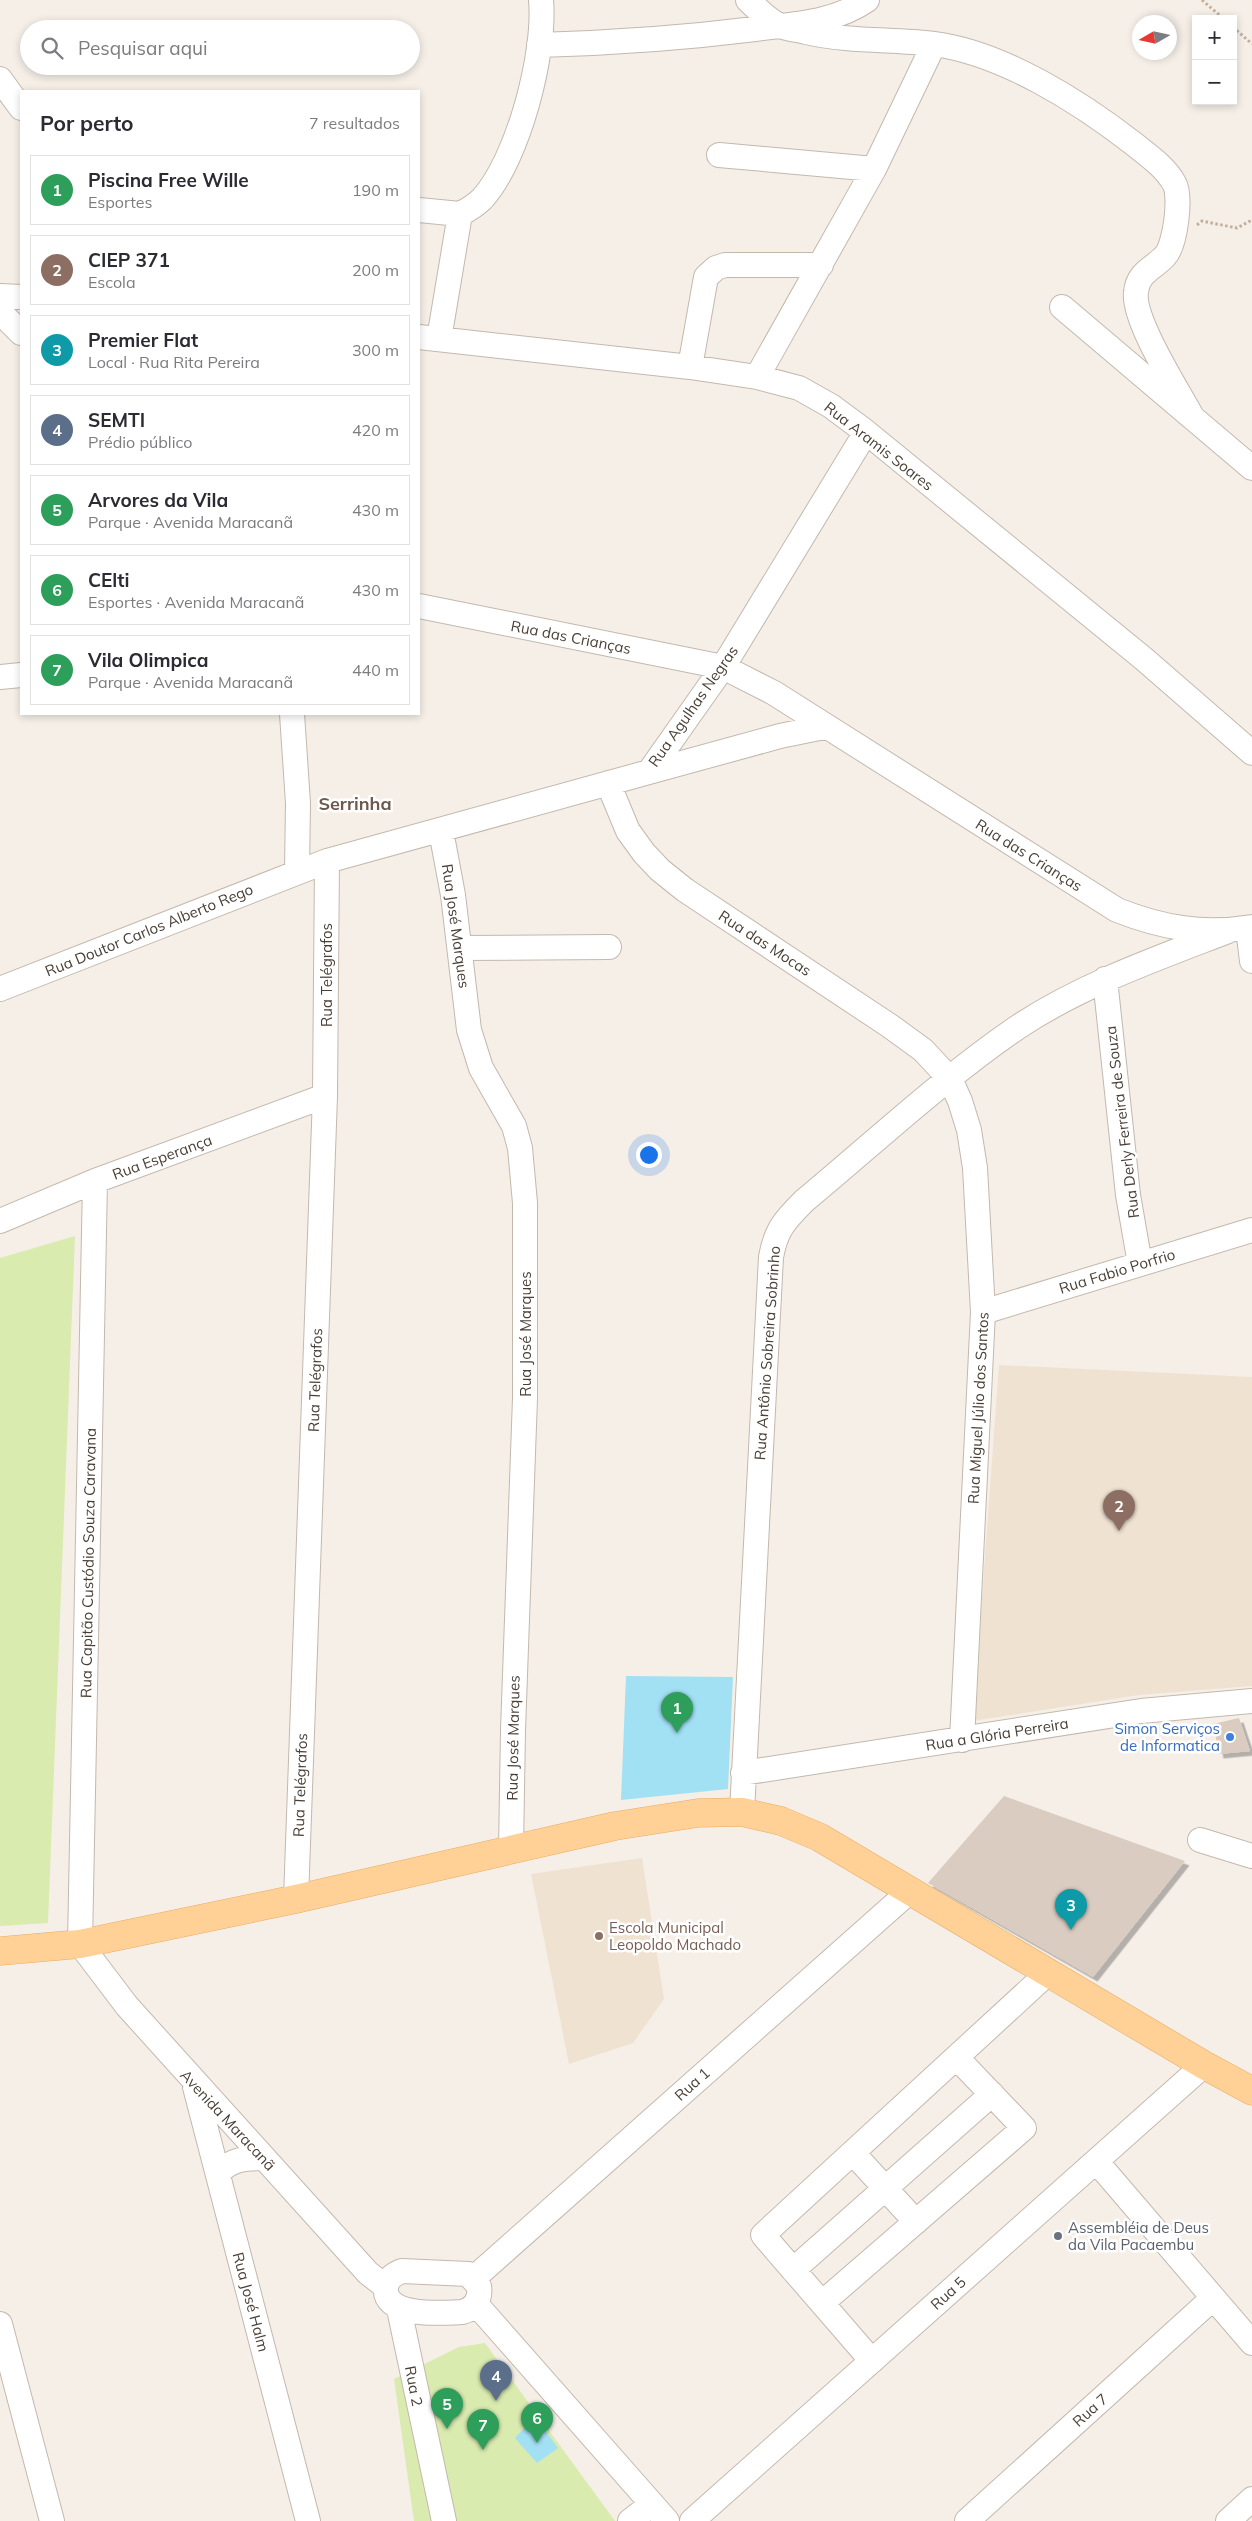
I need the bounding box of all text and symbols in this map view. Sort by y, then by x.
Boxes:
north arrow [1132,15,1177,60]
map controls [1192,15,1237,105]
button: + [1192,15,1237,60]
search box [20,20,420,75]
icon: search [38,34,66,62]
text: Pesquisar aqui [78,36,208,60]
button: − [1192,60,1237,105]
text: Por perto [40,110,134,136]
text: 7 resultados [309,113,400,133]
text: Piscina Free Wille [88,168,249,192]
text: 1 [52,180,62,200]
text: 190 m [352,180,399,200]
text: Esportes [88,192,152,212]
text: CIEP 371 [88,248,170,272]
text: 2 [52,260,62,280]
text: 200 m [352,260,399,280]
text: Escola [88,272,136,292]
text: Premier Flat [88,328,198,352]
text: 3 [52,340,62,360]
text: 300 m [352,340,399,360]
text: Local · Rua Rita Pereira [88,352,260,372]
street label: Rua Aramis Soares [821,397,937,495]
text: SEMTI [88,408,145,432]
text: 4 [52,420,62,440]
text: 420 m [352,420,399,440]
text: Prédio público [88,432,192,452]
text: Arvores da Vila [88,488,228,512]
text: 5 [52,500,62,520]
text: 430 m [352,500,399,520]
text: Parque · Avenida Maracanã [88,512,293,532]
text: CElti [88,568,129,592]
text: 6 [52,580,62,600]
text: 430 m [352,580,399,600]
text: Esportes · Avenida Maracanã [88,592,304,612]
street label: Rua das Crianças [509,616,633,658]
street label: Rua Agulhas Negras [644,642,742,770]
text: Vila Olimpica [88,648,209,672]
text: 7 [52,660,62,680]
text: 440 m [352,660,399,680]
text: Parque · Avenida Maracanã [88,672,293,692]
district label: Serrinha [318,792,392,815]
street label: Rua das Crianças [972,815,1086,895]
street label: Rua José Marques [438,863,474,989]
street label: Rua Doutor Carlos Alberto Rego [42,879,256,981]
street label: Rua das Mocas [715,906,815,980]
street label: Rua Telégrafos [317,923,336,1027]
street label: Rua Derly Ferreira de Souza [1101,1025,1143,1219]
street label: Rua Esperança [110,1130,214,1184]
your location [636,1142,662,1168]
street label: Rua Fabio Porfrio [1057,1244,1177,1298]
street label: Rua Antônio Sobreira Sobrinho [750,1245,784,1461]
street label: Rua José Marques [516,1271,535,1397]
street label: Rua Miguel Júlio dos Santos [963,1312,993,1504]
street label: Rua Telégrafos [304,1328,326,1432]
street label: Rua Capitão Custódio Souza Caravana [76,1428,100,1698]
pin: 2 [1103,1490,1135,1531]
street label: Rua José Marques [502,1675,524,1801]
pin: 1 [661,1692,693,1733]
street label: Rua a Glória Perreira [924,1713,1070,1755]
place label: Simon Serviços de Informatica [1114,1719,1220,1755]
marker: Simon Serviços de Informatica [1224,1731,1236,1743]
street label: Rua Telégrafos [289,1733,311,1837]
pin: 3 [1055,1889,1087,1930]
place label: Escola Municipal Leopoldo Machado [609,1918,741,1954]
marker: Escola Municipal Leopoldo Machado [593,1930,605,1942]
street label: Rua 1 [670,2063,714,2105]
street label: Avenida Maracanã [176,2065,280,2175]
place label: Assembléia de Deus da Vila Pacaembu [1068,2218,1209,2254]
marker: Assembléia de Deus da Vila Pacaembu [1052,2230,1064,2242]
street label: Rua José Halm [229,2250,273,2354]
street label: Rua 5 [926,2272,970,2314]
pin: 4 [480,2360,512,2401]
street label: Rua 2 [401,2364,427,2408]
pin: 5 [431,2388,463,2429]
street label: Rua 7 [1068,2389,1112,2431]
pin: 6 [521,2402,553,2443]
pin: 7 [467,2409,499,2450]

